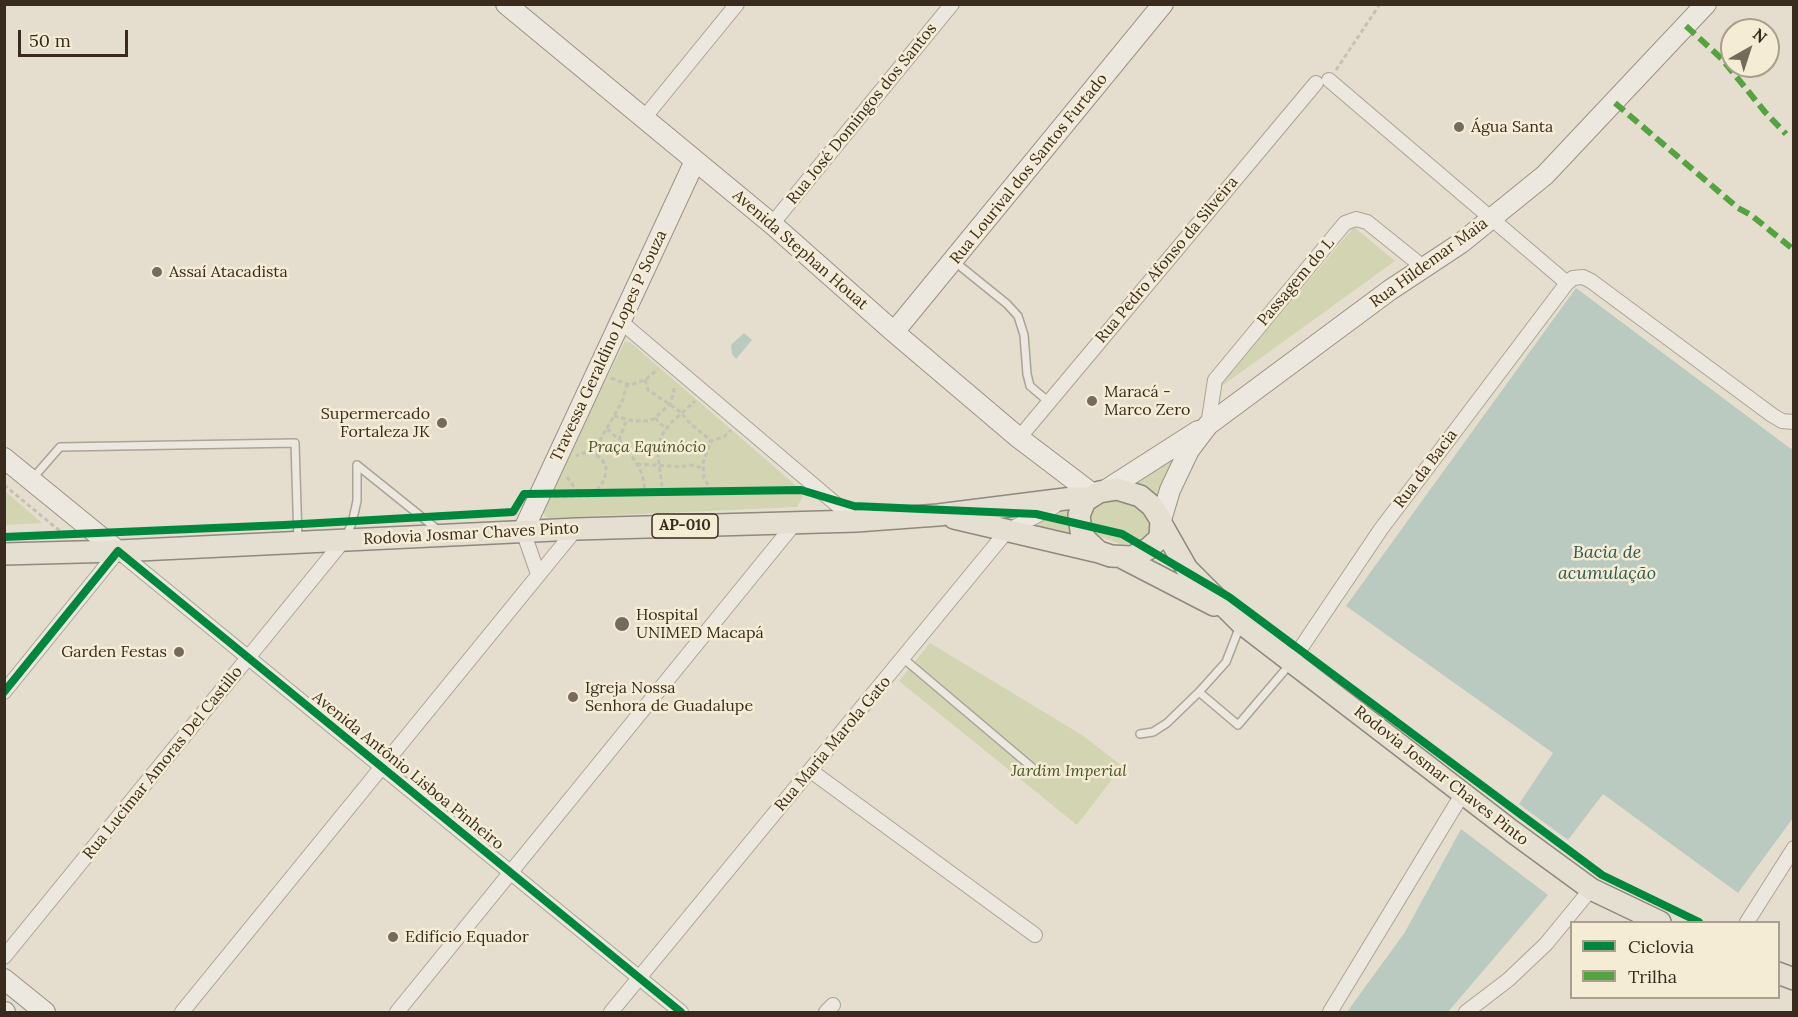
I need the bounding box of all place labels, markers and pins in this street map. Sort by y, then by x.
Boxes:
place label: Água Santa [1471,117,1553,137]
marker: Água Santa [1452,120,1466,134]
place label: Assaí Atacadista [169,262,288,282]
marker: Assaí Atacadista [150,265,164,279]
place label: Maracá - Marco Zero [1104,382,1190,420]
marker: Maracá - Marco Zero [1085,394,1099,408]
place label: Supermercado Fortaleza JK [321,404,430,442]
marker: Supermercado Fortaleza JK [435,416,449,430]
place label: Hospital UNIMED Macapá [636,605,764,643]
marker: Hospital UNIMED Macapá [613,615,631,633]
place label: Garden Festas [61,642,167,662]
marker: Garden Festas [172,645,186,659]
place label: Igreja Nossa Senhora de Guadalupe [585,678,753,716]
marker: Igreja Nossa Senhora de Guadalupe [566,690,580,704]
place label: Edifício Equador [405,927,529,947]
marker: Edifício Equador [386,930,400,944]

